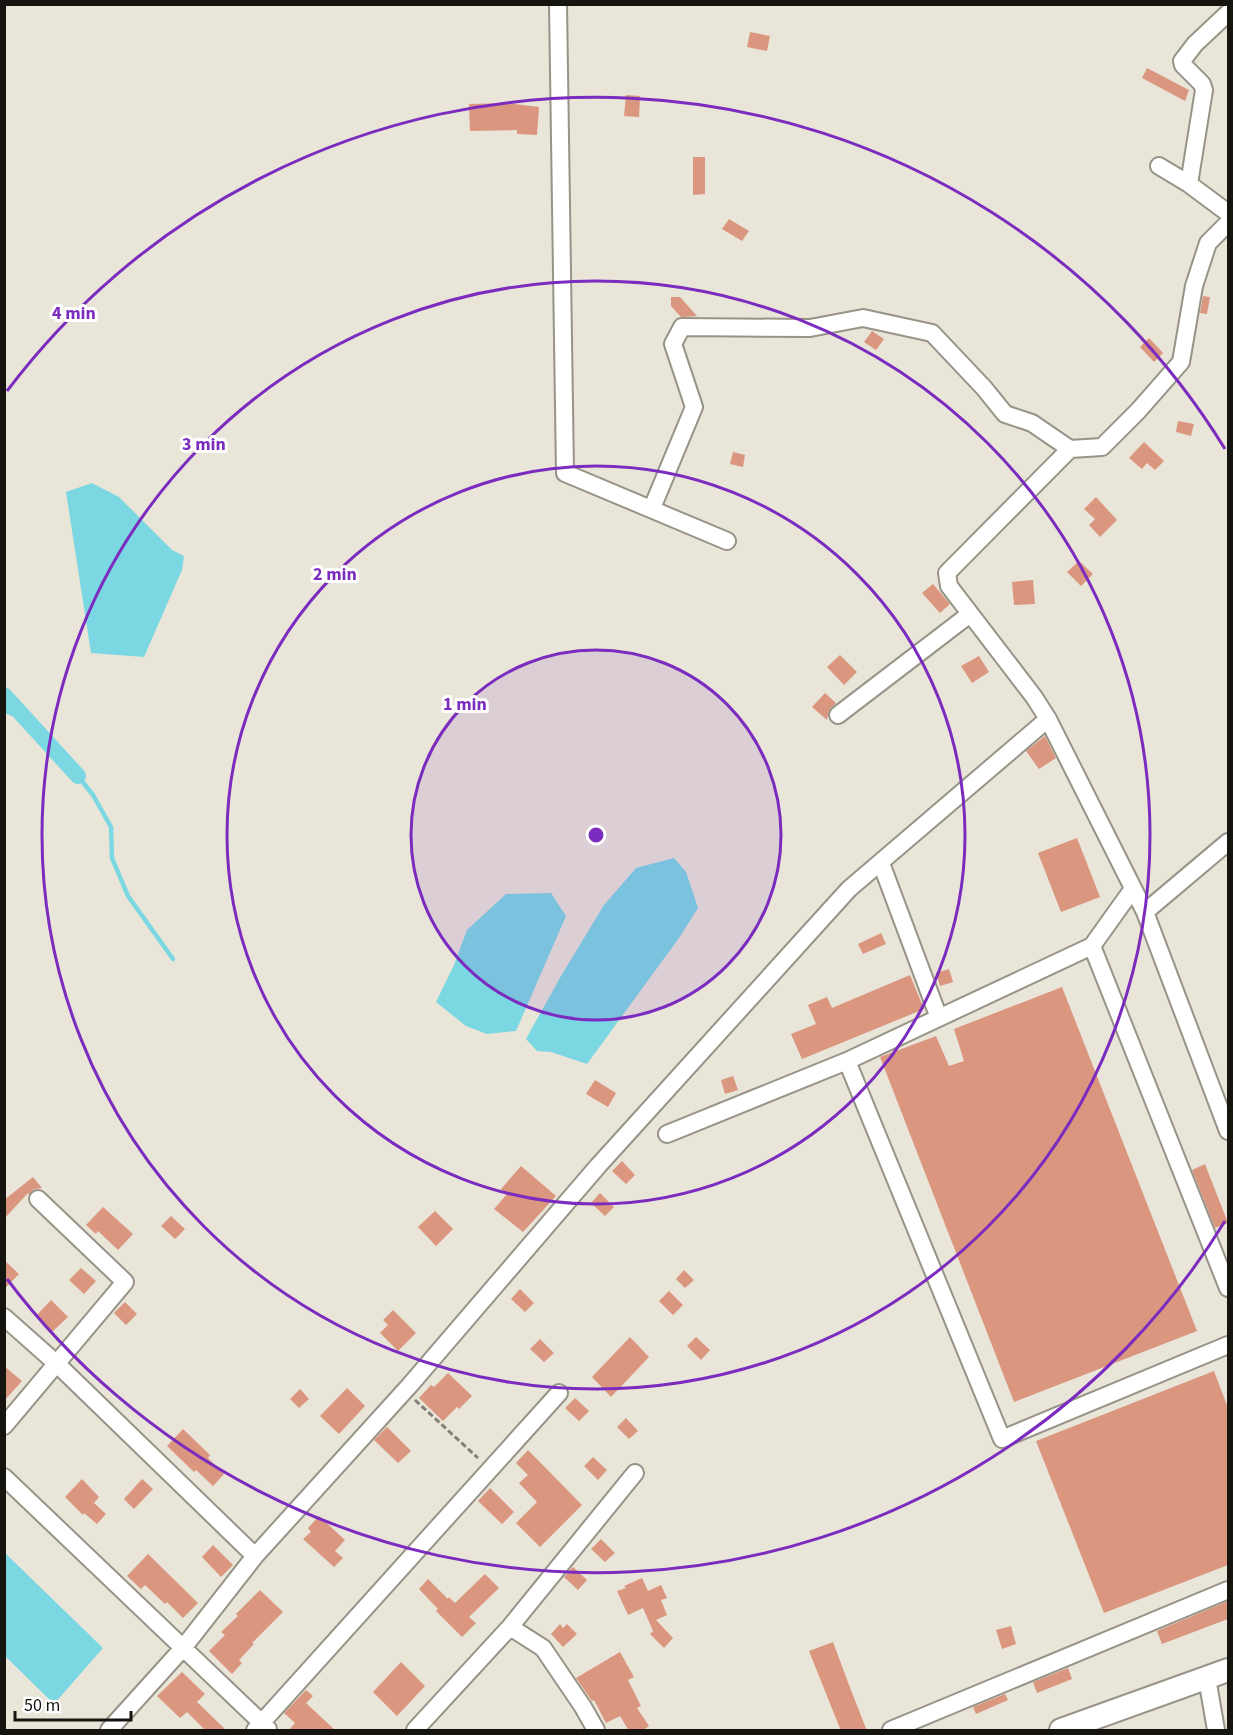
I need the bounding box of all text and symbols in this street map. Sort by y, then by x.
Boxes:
text: 4 min [52,301,96,326]
text: 3 min [182,432,226,457]
text: 2 min [313,562,357,587]
text: 1 min [443,692,487,717]
centre of rings [586,825,606,845]
scale bar [15,1684,130,1722]
text: 50 m [24,1693,60,1718]

